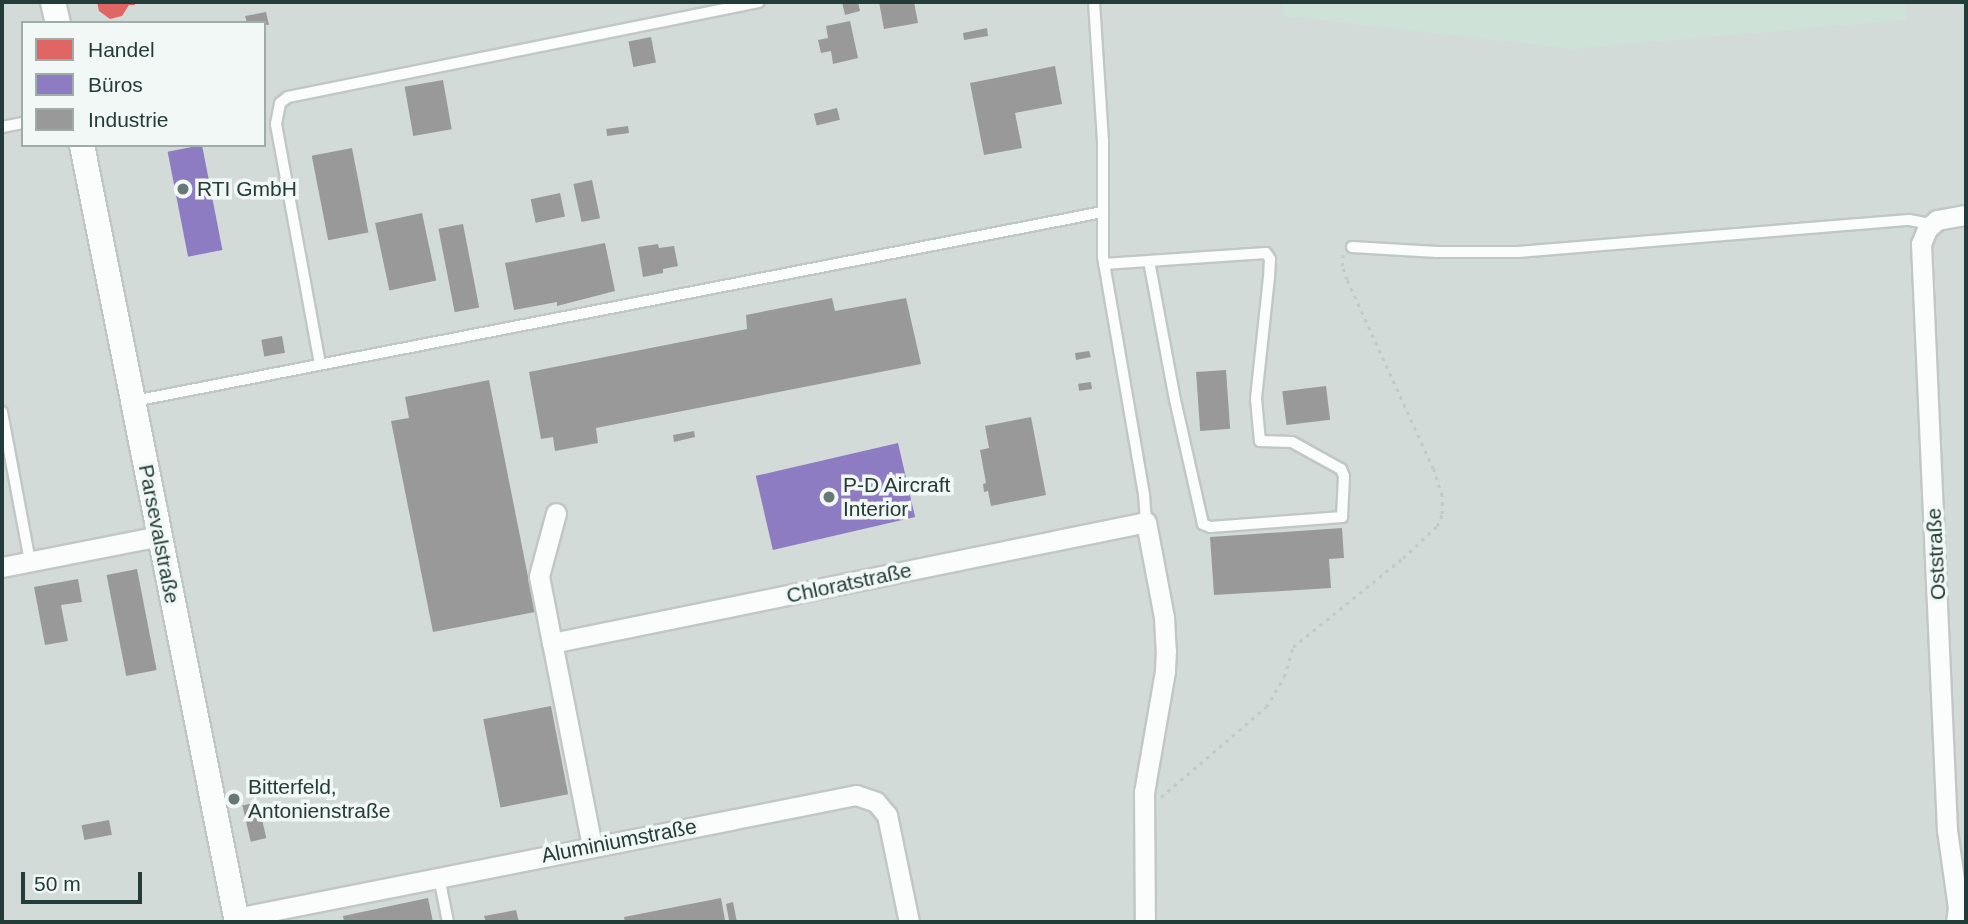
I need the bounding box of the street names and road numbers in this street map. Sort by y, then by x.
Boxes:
street label: Parsevalstraße [133,462,185,606]
street label: Oststraße [1921,507,1951,601]
street label: Chloratstraße [784,557,914,609]
street label: Aluminiumstraße [539,814,699,868]

